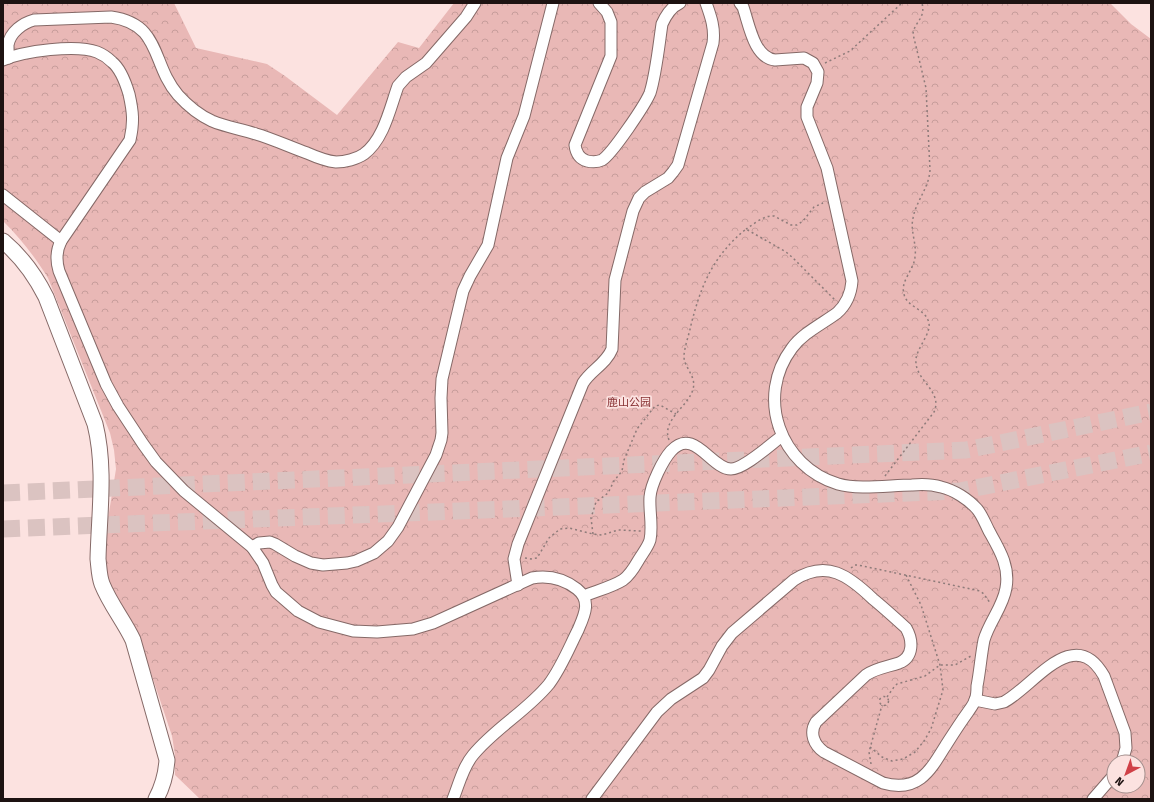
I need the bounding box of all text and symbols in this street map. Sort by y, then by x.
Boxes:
park label: 鹿山公园 [607,396,651,409]
north arrow [1106,754,1146,794]
text: N [1113,774,1127,788]

